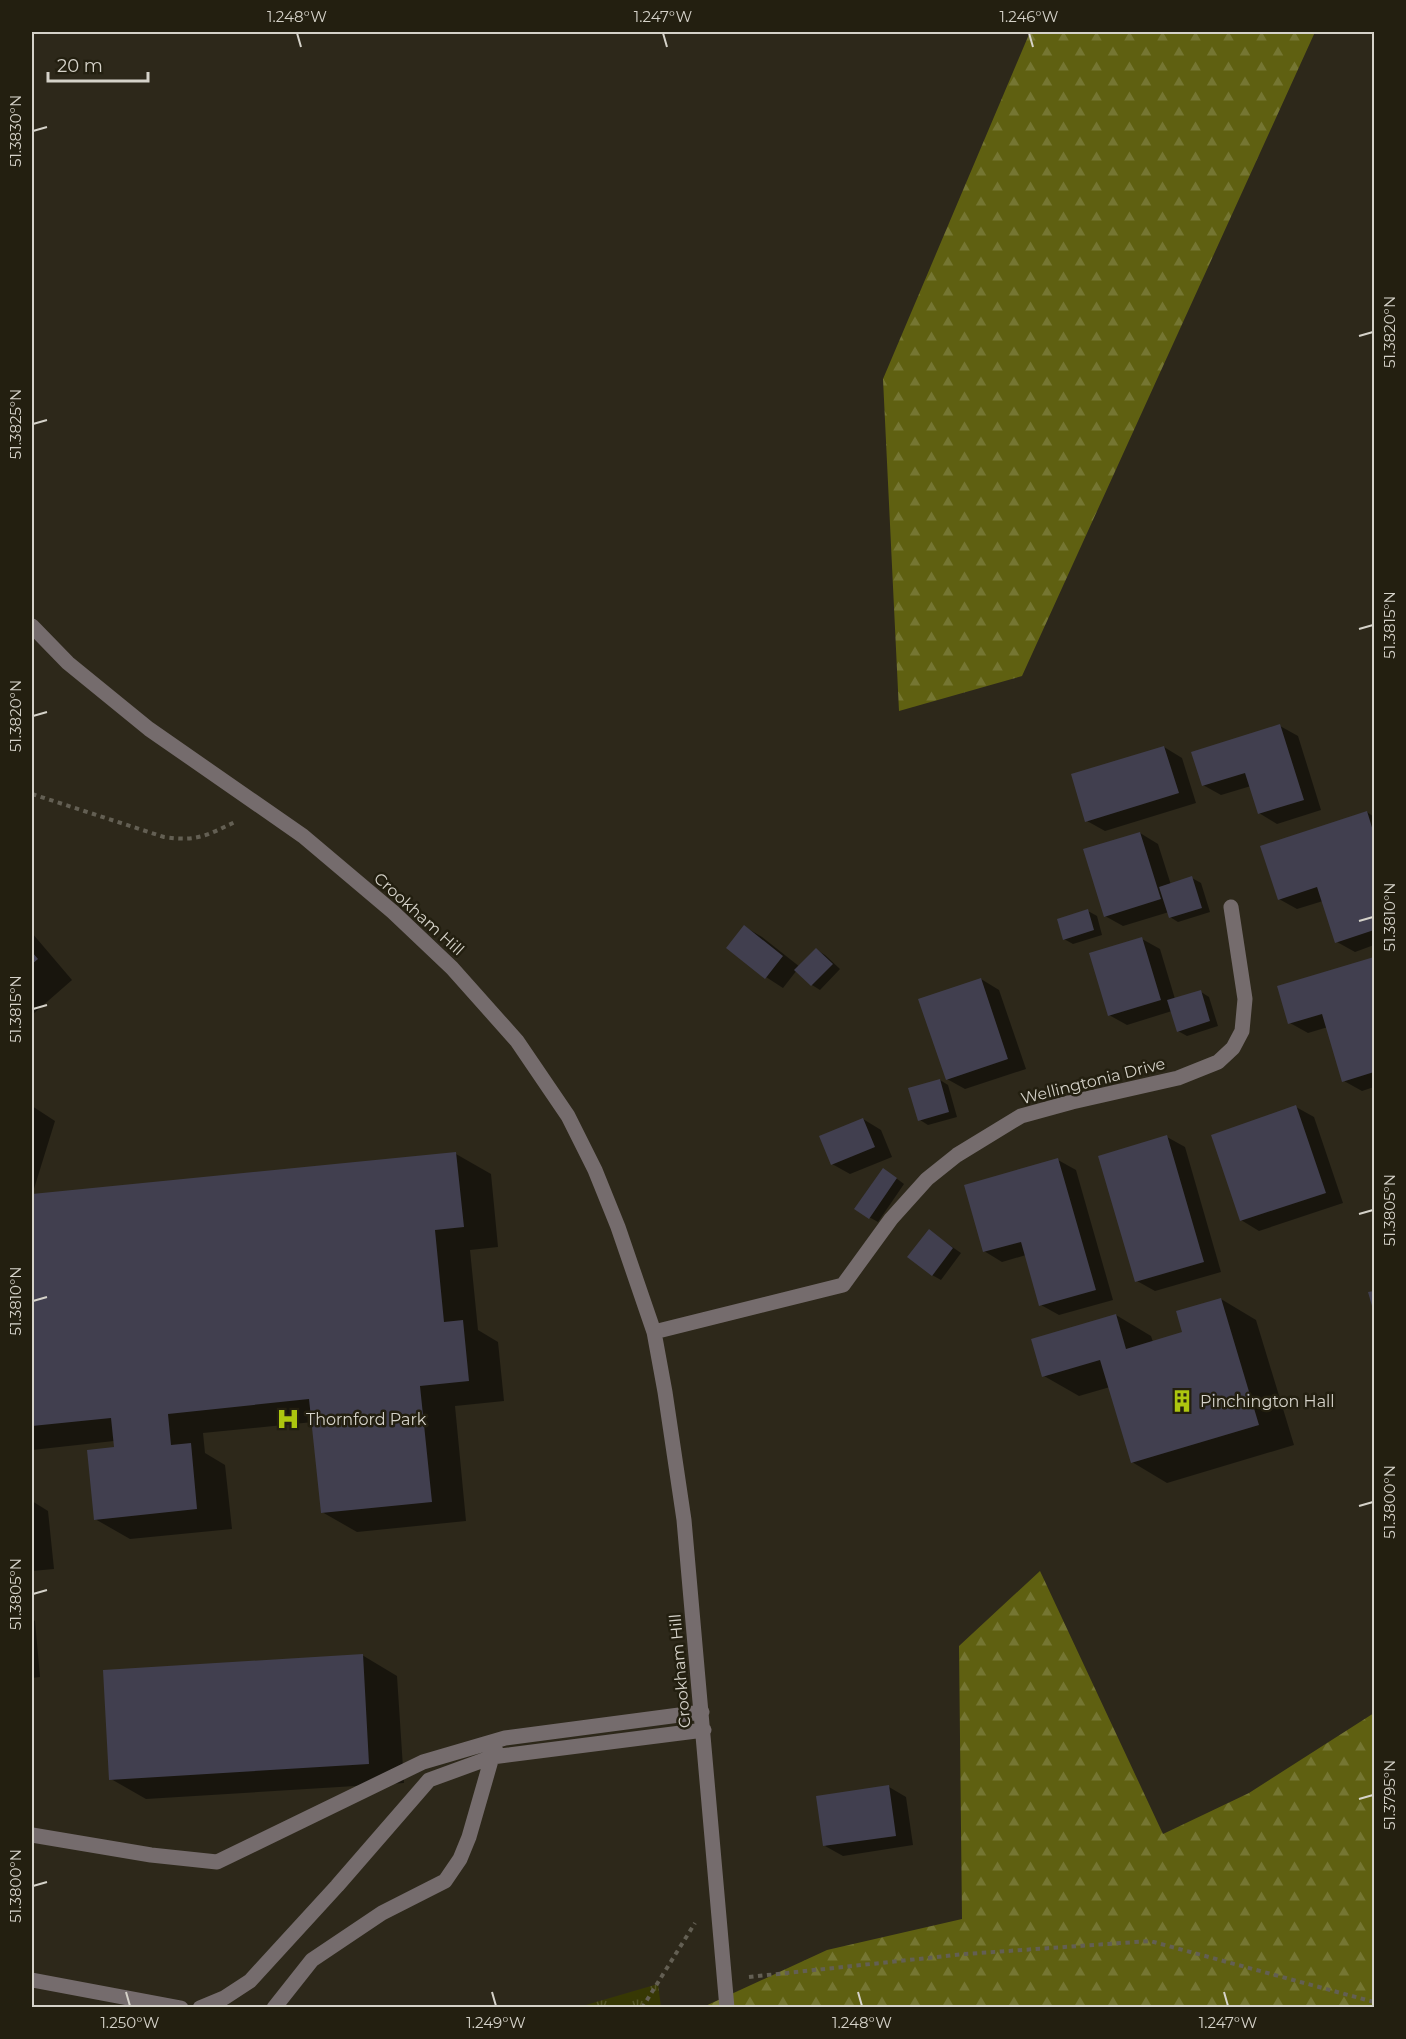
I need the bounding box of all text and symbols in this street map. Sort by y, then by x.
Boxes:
text: 1.248°W [267,7,327,26]
text: 1.247°W [634,7,693,26]
text: 1.246°W [999,7,1059,26]
scale bar [48,45,148,83]
text: 20 m [57,55,103,77]
text: 51.3830°N [6,95,25,167]
text: 51.3820°N [1380,296,1399,368]
text: 51.3825°N [6,389,25,459]
text: 51.3815°N [1380,591,1399,659]
text: 51.3820°N [6,680,25,752]
street label: Crookham Hill [370,869,468,959]
text: 51.3810°N [1380,882,1399,952]
text: 51.3815°N [6,975,25,1043]
street label: Wellingtonia Drive [1019,1054,1167,1108]
text: 51.3805°N [1380,1174,1399,1246]
text: 51.3810°N [6,1266,25,1336]
building icon: Pinchington Hall [1169,1388,1195,1414]
place label: Pinchington Hall [1200,1392,1335,1411]
hospital icon: Thornford Park [275,1406,301,1432]
place label: Thornford Park [306,1410,427,1429]
text: 51.3800°N [1380,1465,1399,1539]
text: 51.3805°N [6,1558,25,1630]
street label: Crookham Hill [666,1613,694,1729]
text: 51.3795°N [1380,1760,1399,1830]
text: 51.3800°N [6,1849,25,1923]
text: 1.250°W [100,2013,160,2032]
text: 1.249°W [466,2013,526,2032]
text: 1.248°W [832,2013,892,2032]
text: 1.247°W [1199,2013,1258,2032]

